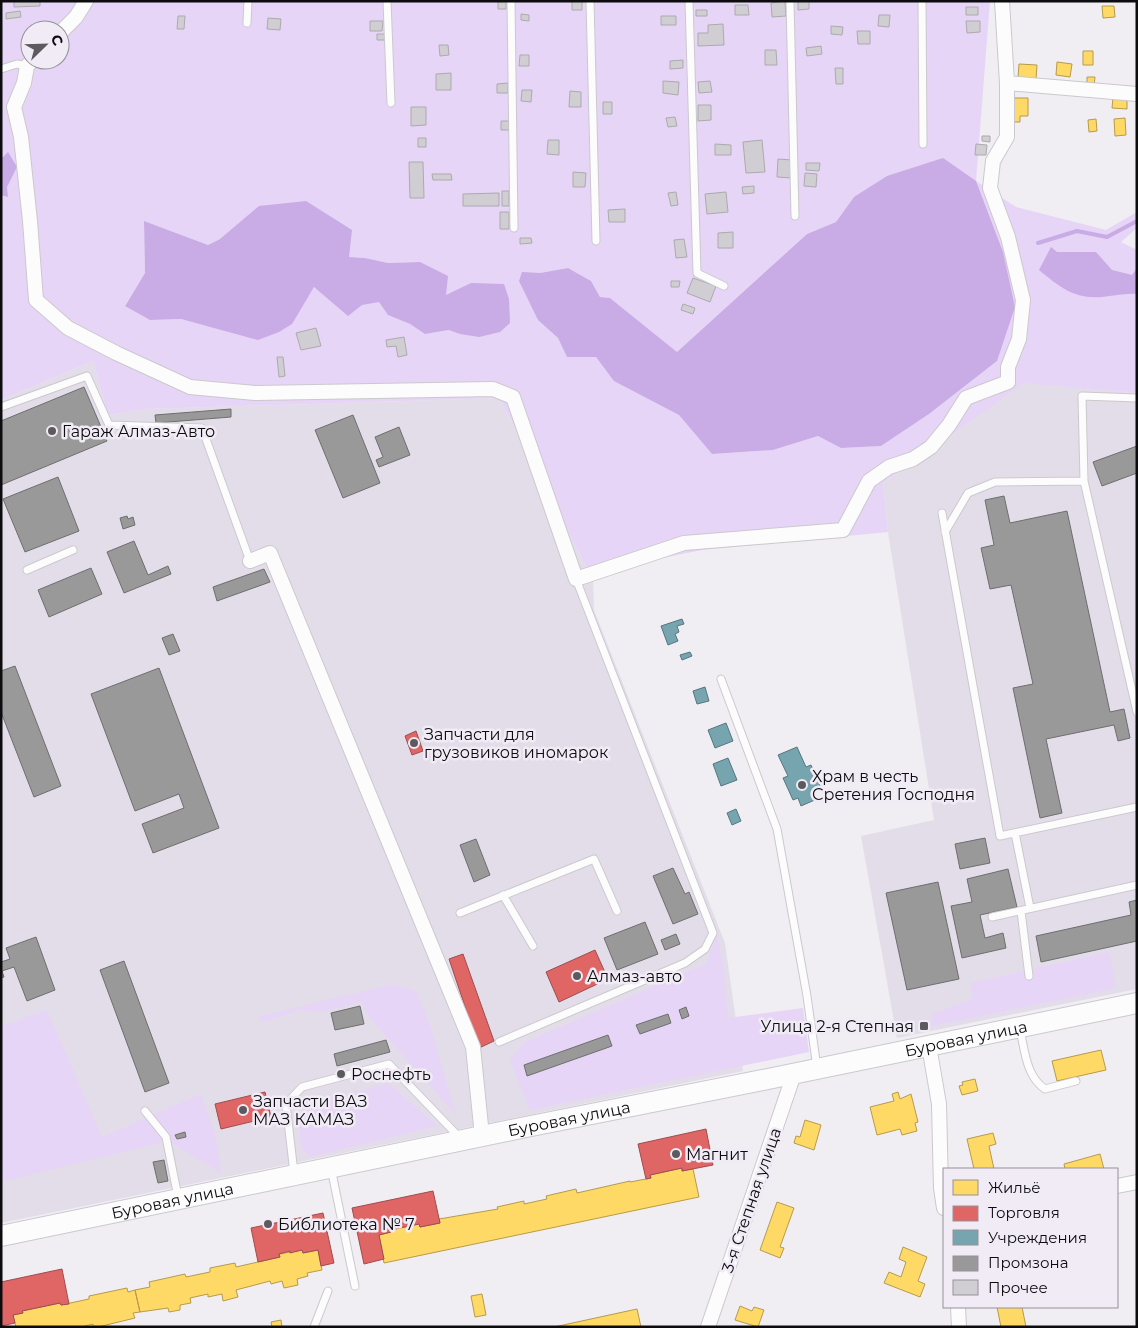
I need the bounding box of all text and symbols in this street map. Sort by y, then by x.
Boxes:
north arrow [20,20,70,70]
text: С [47,32,67,48]
place label: Гараж Алмаз-Авто [62,422,215,441]
marker: Гараж Алмаз-Авто [46,425,58,437]
place label: Запчасти для грузовиков иномарок [424,725,609,762]
marker: Запчасти для грузовиков иномарок [408,737,420,749]
place label: Храм в честь Сретения Господня [812,767,975,804]
marker: Храм в честь Сретения Господня [796,779,808,791]
place label: Алмаз-авто [587,967,682,986]
marker: Алмаз-авто [571,970,583,982]
place label: Улица 2-я Степная [761,1017,914,1036]
street label: Буровая улица [903,1017,1029,1061]
marker: Улица 2-я Степная [918,1020,930,1032]
place label: Роснефть [351,1065,431,1084]
marker: Роснефть [335,1068,347,1080]
place label: Запчасти ВАЗ МАЗ КАМАЗ [253,1092,367,1129]
street label: Буровая улица [506,1098,632,1141]
marker: Запчасти ВАЗ МАЗ КАМАЗ [237,1104,249,1116]
street label: 3-я Степная улица [718,1125,785,1275]
place label: Магнит [686,1145,748,1164]
marker: Магнит [670,1148,682,1160]
legend [943,1168,1118,1308]
text: Жильё [988,1178,1041,1197]
street label: Буровая улица [110,1179,235,1223]
text: Торговля [988,1203,1060,1222]
place label: Библиотека № 7 [278,1215,415,1234]
marker: Библиотека № 7 [262,1218,274,1230]
text: Учреждения [988,1228,1087,1247]
text: Промзона [988,1253,1068,1272]
text: Прочее [988,1278,1048,1297]

